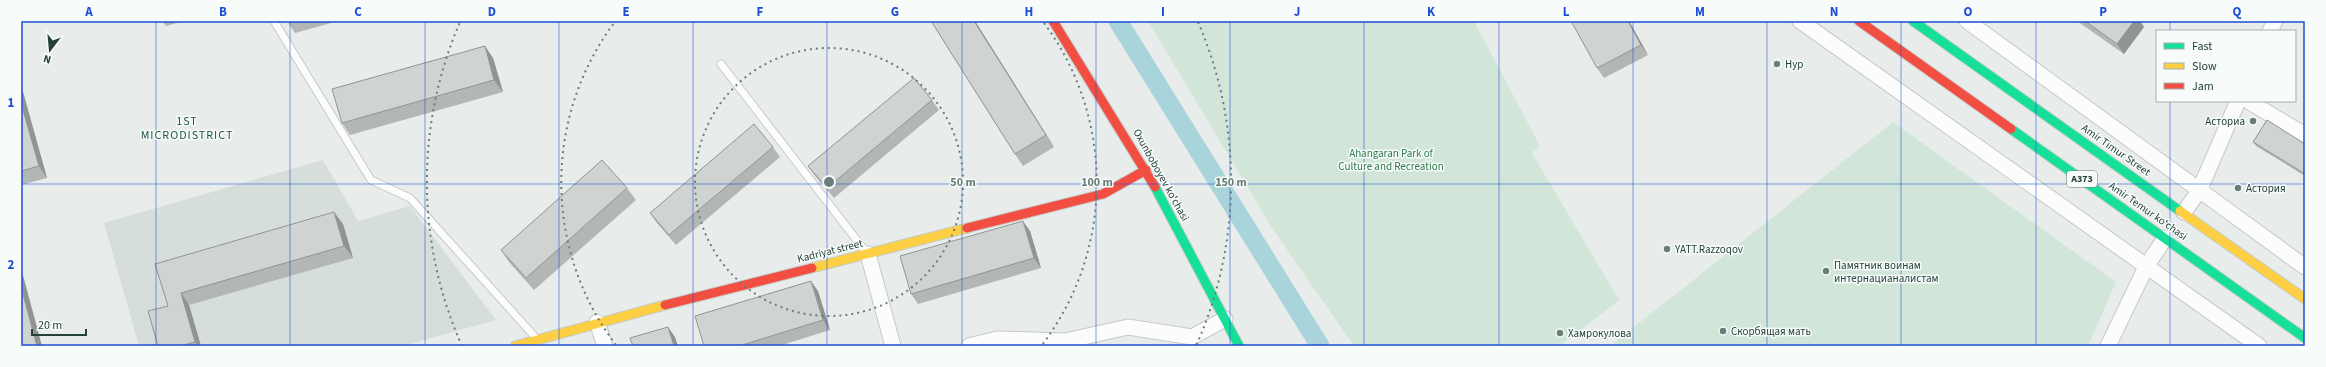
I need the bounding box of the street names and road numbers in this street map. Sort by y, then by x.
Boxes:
street label: Amir Timur Street [2078,121,2154,180]
street label: Oxunboboyev ko'chasi [1129,126,1193,224]
road number: A373 [2067,171,2097,187]
street label: Amir Temur koʻchasi [2106,178,2190,244]
street label: Kadriyat street [796,236,865,266]

